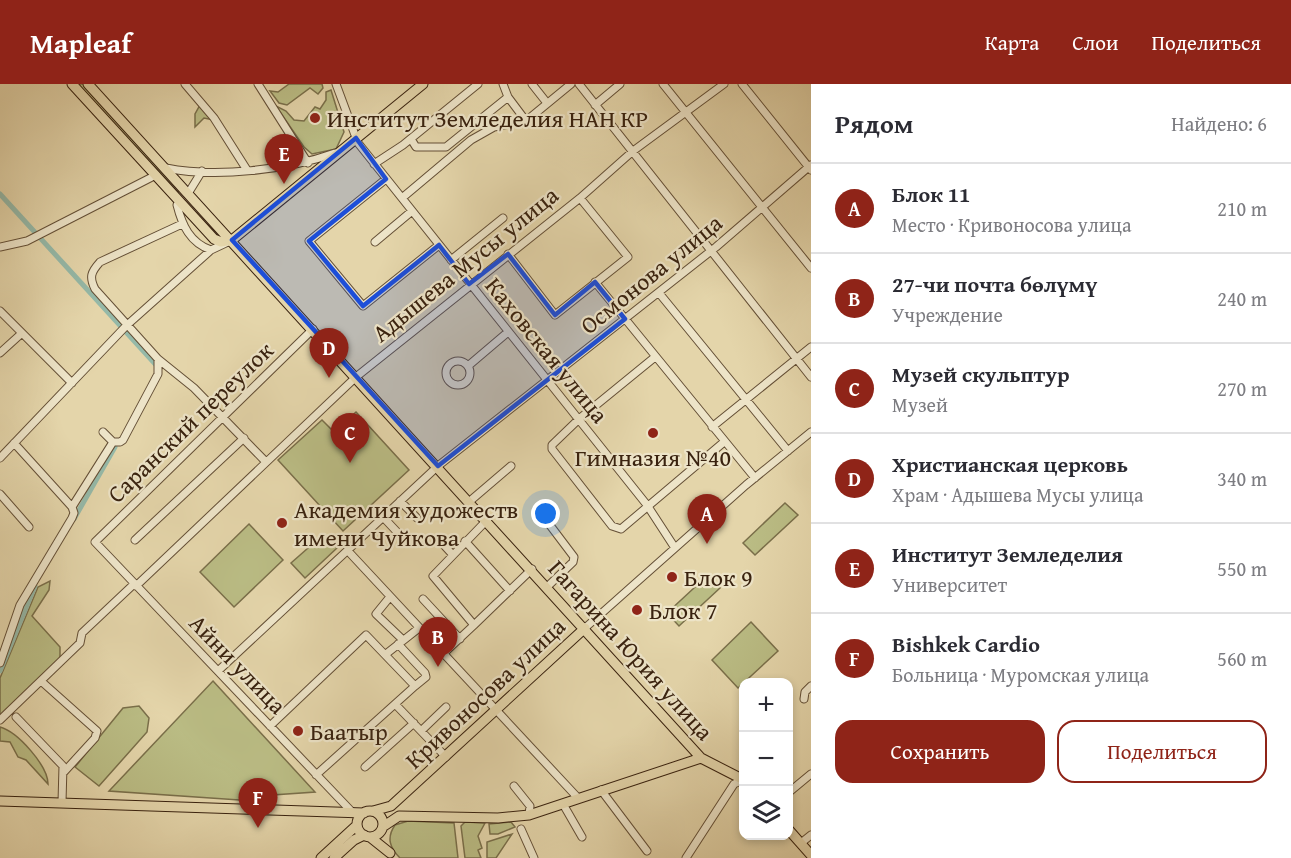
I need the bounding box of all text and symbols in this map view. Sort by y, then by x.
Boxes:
text: Mapleaf [30,22,131,63]
text: Карта [985,27,1039,58]
text: Слои [1072,27,1118,58]
text: Поделиться [1151,27,1261,58]
place label: Институт Земледелия НАН КР [327,101,648,136]
text: Рядом [835,104,913,143]
text: Найдено: 6 [1171,109,1267,138]
marker: Институт Земледелия НАН КР [308,111,322,125]
pin: E [264,135,304,184]
street label: Адышева Мусы улица [364,177,566,350]
text: Блок 11 [892,178,970,210]
text: A [848,194,861,223]
text: 210 m [1217,194,1267,223]
street label: Осмонова улица [572,205,730,342]
text: Место · Кривоносова улица [892,210,1131,239]
text: 27-чи почта бөлүмү [892,268,1097,300]
street label: Каховская улица [477,269,617,431]
text: B [848,284,861,313]
text: 240 m [1217,284,1267,313]
text: Учреждение [892,300,1003,329]
pin: D [310,328,348,378]
street label: Саранский переулок [99,333,281,511]
text: Музей скульптур [892,358,1069,390]
text: C [849,374,860,403]
text: 270 m [1217,374,1267,403]
text: Музей [892,390,948,419]
pin: C [330,414,370,463]
marker: Гимназия №40 [646,426,660,440]
place label: Гимназия №40 [575,440,731,475]
text: Христианская церковь [892,448,1128,480]
text: D [848,464,861,493]
text: 340 m [1217,464,1267,493]
text: Храм · Адышева Мусы улица [892,480,1143,509]
place label: Академия художеств имени Чуйкова [294,492,518,555]
pin: A [688,494,726,544]
your location [531,499,560,528]
marker: Академия художеств имени Чуйкова [275,516,289,530]
text: Институт Земледелия [892,538,1123,570]
street label: Гагарина Юрия улица [540,552,722,749]
text: E [849,554,860,583]
text: 550 m [1217,554,1267,583]
place label: Блок 9 [684,560,752,595]
marker: Блок 9 [665,570,679,584]
text: Университет [892,570,1007,599]
place label: Блок 7 [649,593,717,628]
marker: Блок 7 [630,603,644,617]
street label: Айни улица [181,606,295,722]
street label: Кривоносова улица [397,609,573,777]
pin: B [418,618,458,667]
text: Bishkek Cardio [892,628,1040,660]
text: F [849,644,860,673]
text: 560 m [1217,644,1267,673]
text: Больница · Муромская улица [892,660,1149,689]
map controls [739,678,793,840]
button: + [739,678,793,732]
place label: Баатыр [310,714,388,749]
button: Сохранить [835,720,1045,783]
button: Поделиться [1057,720,1267,783]
marker: Баатыр [291,724,305,738]
button: − [739,732,793,786]
pin: F [238,778,278,828]
button: layers [739,786,793,840]

